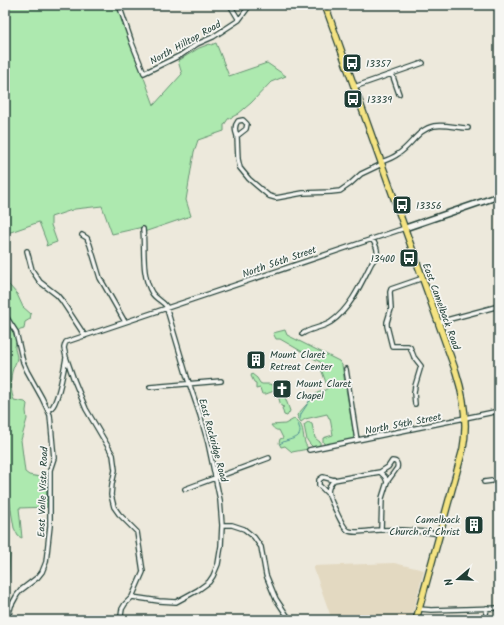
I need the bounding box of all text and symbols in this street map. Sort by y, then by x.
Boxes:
street label: North Hilltop Road [147,16,225,69]
bus stop icon: 13357 [341,52,363,74]
place label: 13357 [366,56,391,72]
bus stop icon: 13339 [342,88,364,110]
place label: 13339 [367,92,392,108]
bus stop icon: 13356 [391,194,413,216]
place label: 13356 [416,198,442,214]
street label: North 56th Street [240,242,319,282]
bus stop icon: 13400 [398,247,420,269]
place label: 13400 [371,251,395,267]
street label: East Camelback Road [418,261,465,353]
place label: Mount Claret Retreat Center [270,347,333,375]
building icon: Mount Claret Retreat Center [245,349,267,371]
place label: Mount Claret Chapel [296,376,351,404]
church icon: Mount Claret Chapel [271,378,293,400]
street label: East Rockridge Road [194,397,232,485]
street label: North 54th Street [364,409,443,439]
street label: East Valle Vista Road [33,445,53,538]
place label: Camelback Church of Christ [389,512,460,540]
building icon: Camelback Church of Christ [463,514,485,536]
north arrow [438,559,478,599]
text: N [440,576,459,588]

